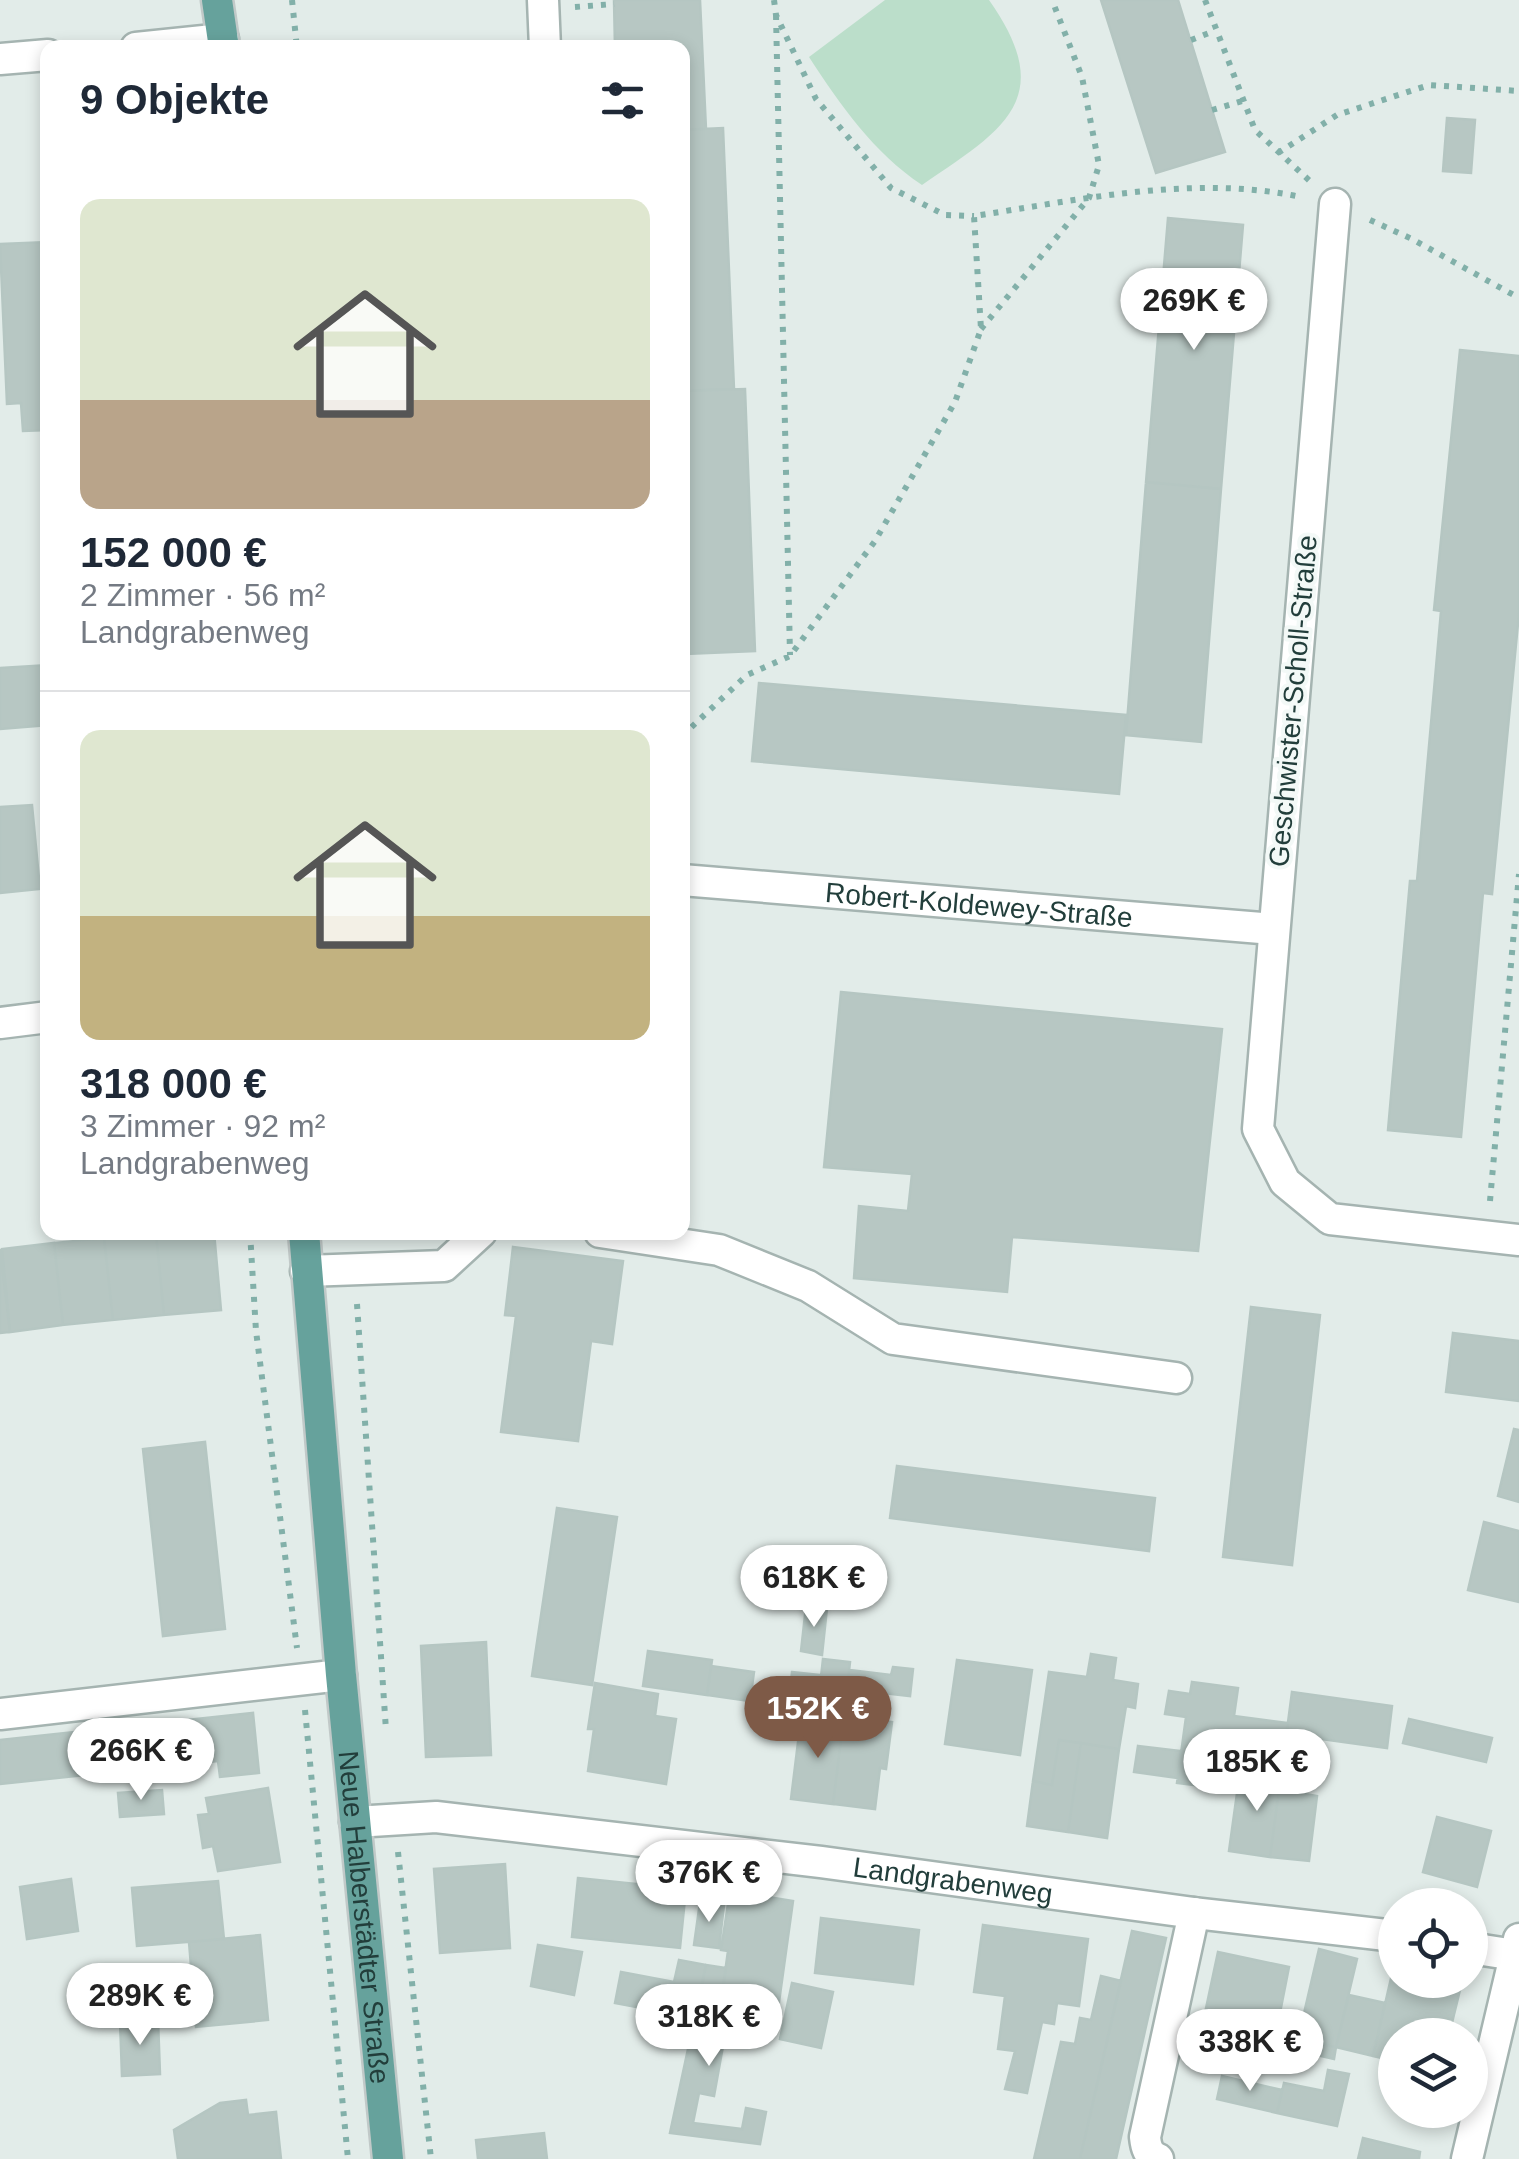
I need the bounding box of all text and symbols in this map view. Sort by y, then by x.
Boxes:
icon: filters [595,73,650,128]
text: 9 Objekte [80,76,269,123]
icon: home [275,264,455,444]
pin: 269K € [1113,268,1275,353]
text: 269K € [1142,282,1246,318]
text: 152 000 € [80,529,267,576]
street label: Geschwister-Scholl-Straße [1263,534,1323,868]
text: 2 Zimmer · 56 m² [80,577,325,613]
text: Landgrabenweg [80,614,310,650]
icon: home [275,795,455,975]
street label: Robert-Koldewey-Straße [824,876,1134,933]
text: 318 000 € [80,1060,267,1107]
text: 3 Zimmer · 92 m² [80,1108,325,1144]
text: Landgrabenweg [80,1145,310,1181]
pin: 618K € [733,1545,895,1630]
text: 618K € [762,1559,866,1595]
pin: 152K € [737,1676,899,1761]
text: 152K € [766,1690,870,1726]
pin: 266K € [60,1718,222,1803]
pin: 185K € [1176,1729,1338,1814]
text: 266K € [89,1732,193,1768]
text: 185K € [1205,1743,1309,1779]
street label: Neue Halberstädter Straße [333,1749,396,2085]
pin: 376K € [628,1840,790,1925]
street label: Landgrabenweg [851,1851,1055,1909]
text: 376K € [657,1854,761,1890]
map controls [1378,1888,1488,2128]
button: locate [1378,1888,1488,1998]
pin: 289K € [59,1963,221,2048]
text: 289K € [88,1977,192,2013]
pin: 318K € [628,1984,790,2069]
text: 318K € [657,1998,761,2034]
pin: 338K € [1169,2009,1331,2094]
button: layers [1378,2018,1488,2128]
text: 338K € [1198,2023,1302,2059]

